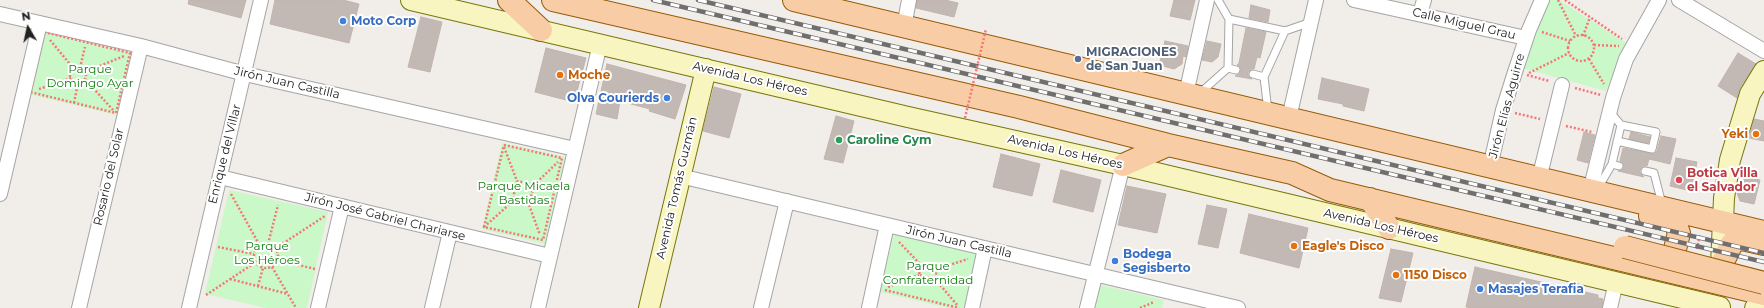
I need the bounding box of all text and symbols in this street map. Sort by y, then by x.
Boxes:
street label: Calle Miguel Grau [1411,5,1517,43]
north arrow [8,8,48,48]
text: N [21,9,32,24]
place label: Moto Corp [351,14,416,28]
marker: Moto Corp [338,16,348,26]
place label: MIGRACIONES de San Juan [1086,45,1177,73]
street label: Jirón Elías Aguirre [1486,52,1528,160]
marker: MIGRACIONES de San Juan [1073,54,1083,64]
street label: Avenida Los Héroes [691,59,809,99]
park label: Parque Domingo Ayar [47,62,133,90]
street label: Jirón Juan Castilla [233,64,341,102]
place label: Moche [568,68,610,82]
marker: Moche [555,70,565,80]
place label: Olva Courierds [567,91,659,105]
marker: Olva Courierds [662,93,672,103]
street label: Enrique del Villar [206,103,244,205]
street label: Avenida Tomás Guzmán [654,115,700,261]
street label: Rosario del Solar [91,127,127,227]
place label: Yeki [1722,127,1748,141]
marker: Yeki [1751,129,1761,139]
street label: Avenida Los Héroes [1006,132,1124,172]
place label: Caroline Gym [847,133,932,147]
marker: Caroline Gym [834,135,844,145]
place label: Botica Villa el Salvador [1687,166,1758,194]
marker: Botica Villa el Salvador [1674,175,1684,185]
park label: Parque Micaela Bastidas [478,179,570,207]
street label: Jirón José Gabriel Chariarse [303,190,467,244]
street label: Avenida Los Héroes [1322,206,1440,246]
street label: Jirón Juan Castilla [905,223,1013,261]
park label: Parque Los Héroes [234,239,300,267]
place label: Eagle's Disco [1302,239,1384,253]
marker: Eagle's Disco [1289,241,1299,251]
place label: Bodega Segisberto [1123,247,1191,275]
marker: Bodega Segisberto [1110,256,1120,266]
park label: Parque Confraternidad [883,259,973,287]
place label: 1150 Disco [1404,268,1467,282]
marker: 1150 Disco [1391,270,1401,280]
place label: Masajes Terafia [1488,282,1584,296]
marker: Masajes Terafia [1475,284,1485,294]

